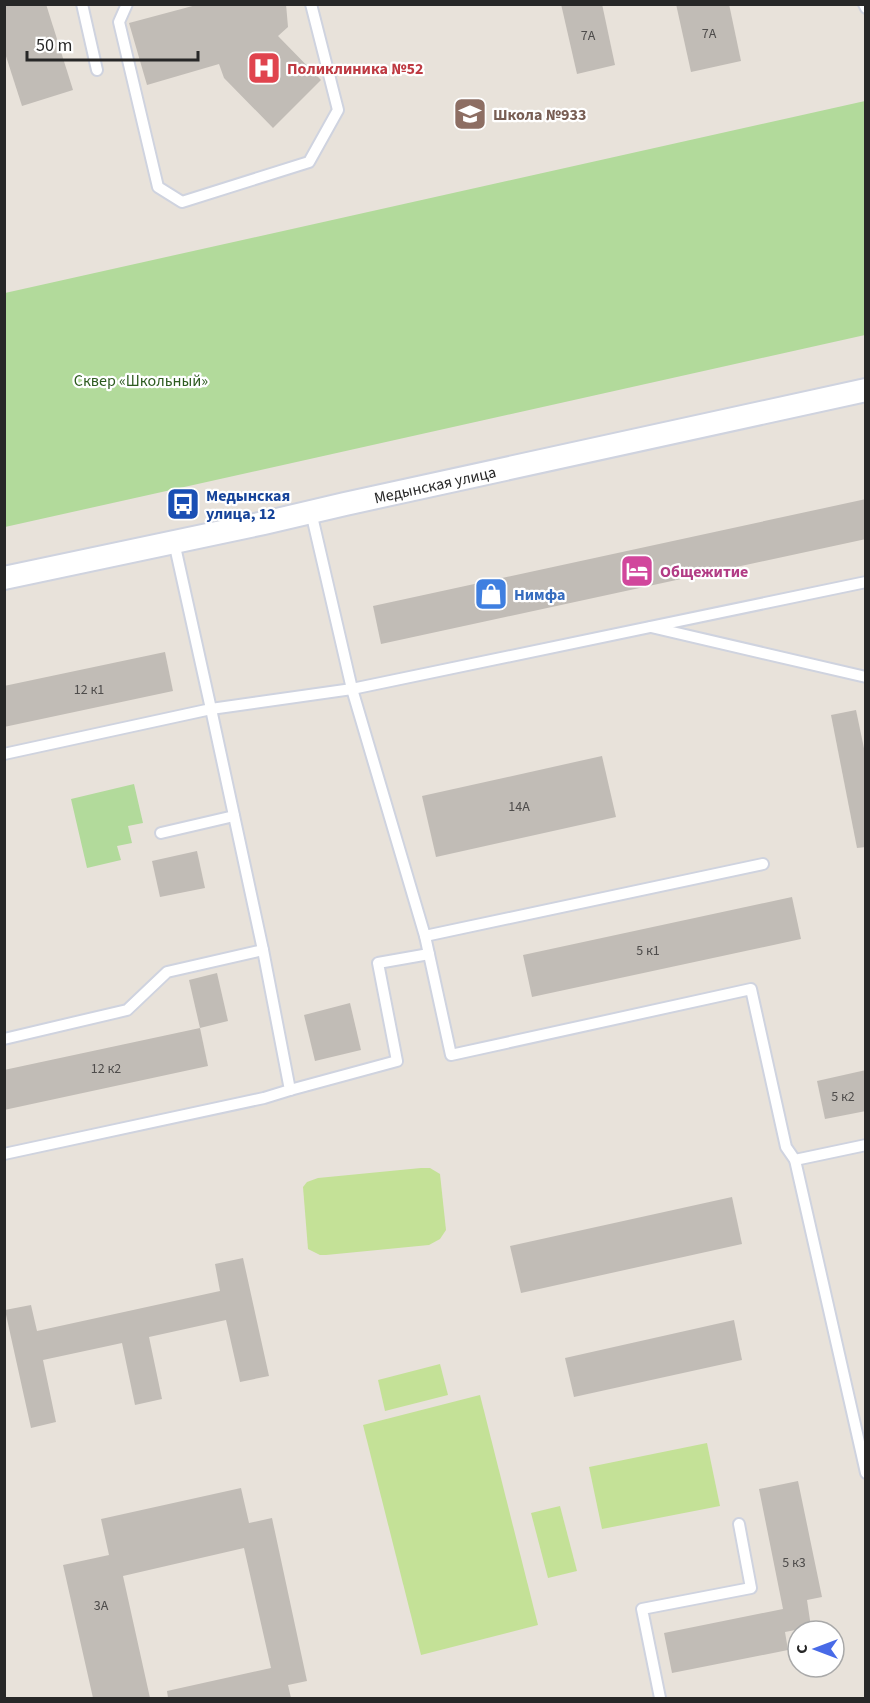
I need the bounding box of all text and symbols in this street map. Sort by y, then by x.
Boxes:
scale bar [27,24,198,62]
house number: 7А [702,24,717,44]
house number: 7А [581,26,596,46]
text: 50 m [36,33,72,58]
hospital icon: Поликлиника №52 [246,50,282,86]
place label: Поликлиника №52 [287,58,424,80]
school or university icon: Школа №933 [452,96,488,132]
place label: Школа №933 [493,104,586,126]
park label: Сквер «Школьный» [74,370,208,392]
street label: Медынская улица [372,461,498,509]
place label: Медынская улица, 12 [206,485,290,525]
bus stop icon: Медынская улица, 12 [165,486,201,522]
hotel icon: Общежитие [619,553,655,589]
place label: Общежитие [660,561,748,583]
shop icon: Нимфа [473,576,509,612]
place label: Нимфа [514,584,565,606]
house number: 12 к1 [74,680,104,700]
house number: 14А [508,797,530,817]
house number: 5 к1 [636,941,660,961]
house number: 12 к2 [91,1059,121,1079]
house number: 5 к2 [831,1087,855,1107]
house number: 5 к3 [782,1553,806,1573]
house number: 3А [94,1596,109,1616]
north arrow [786,1619,846,1679]
text: С [791,1644,813,1654]

